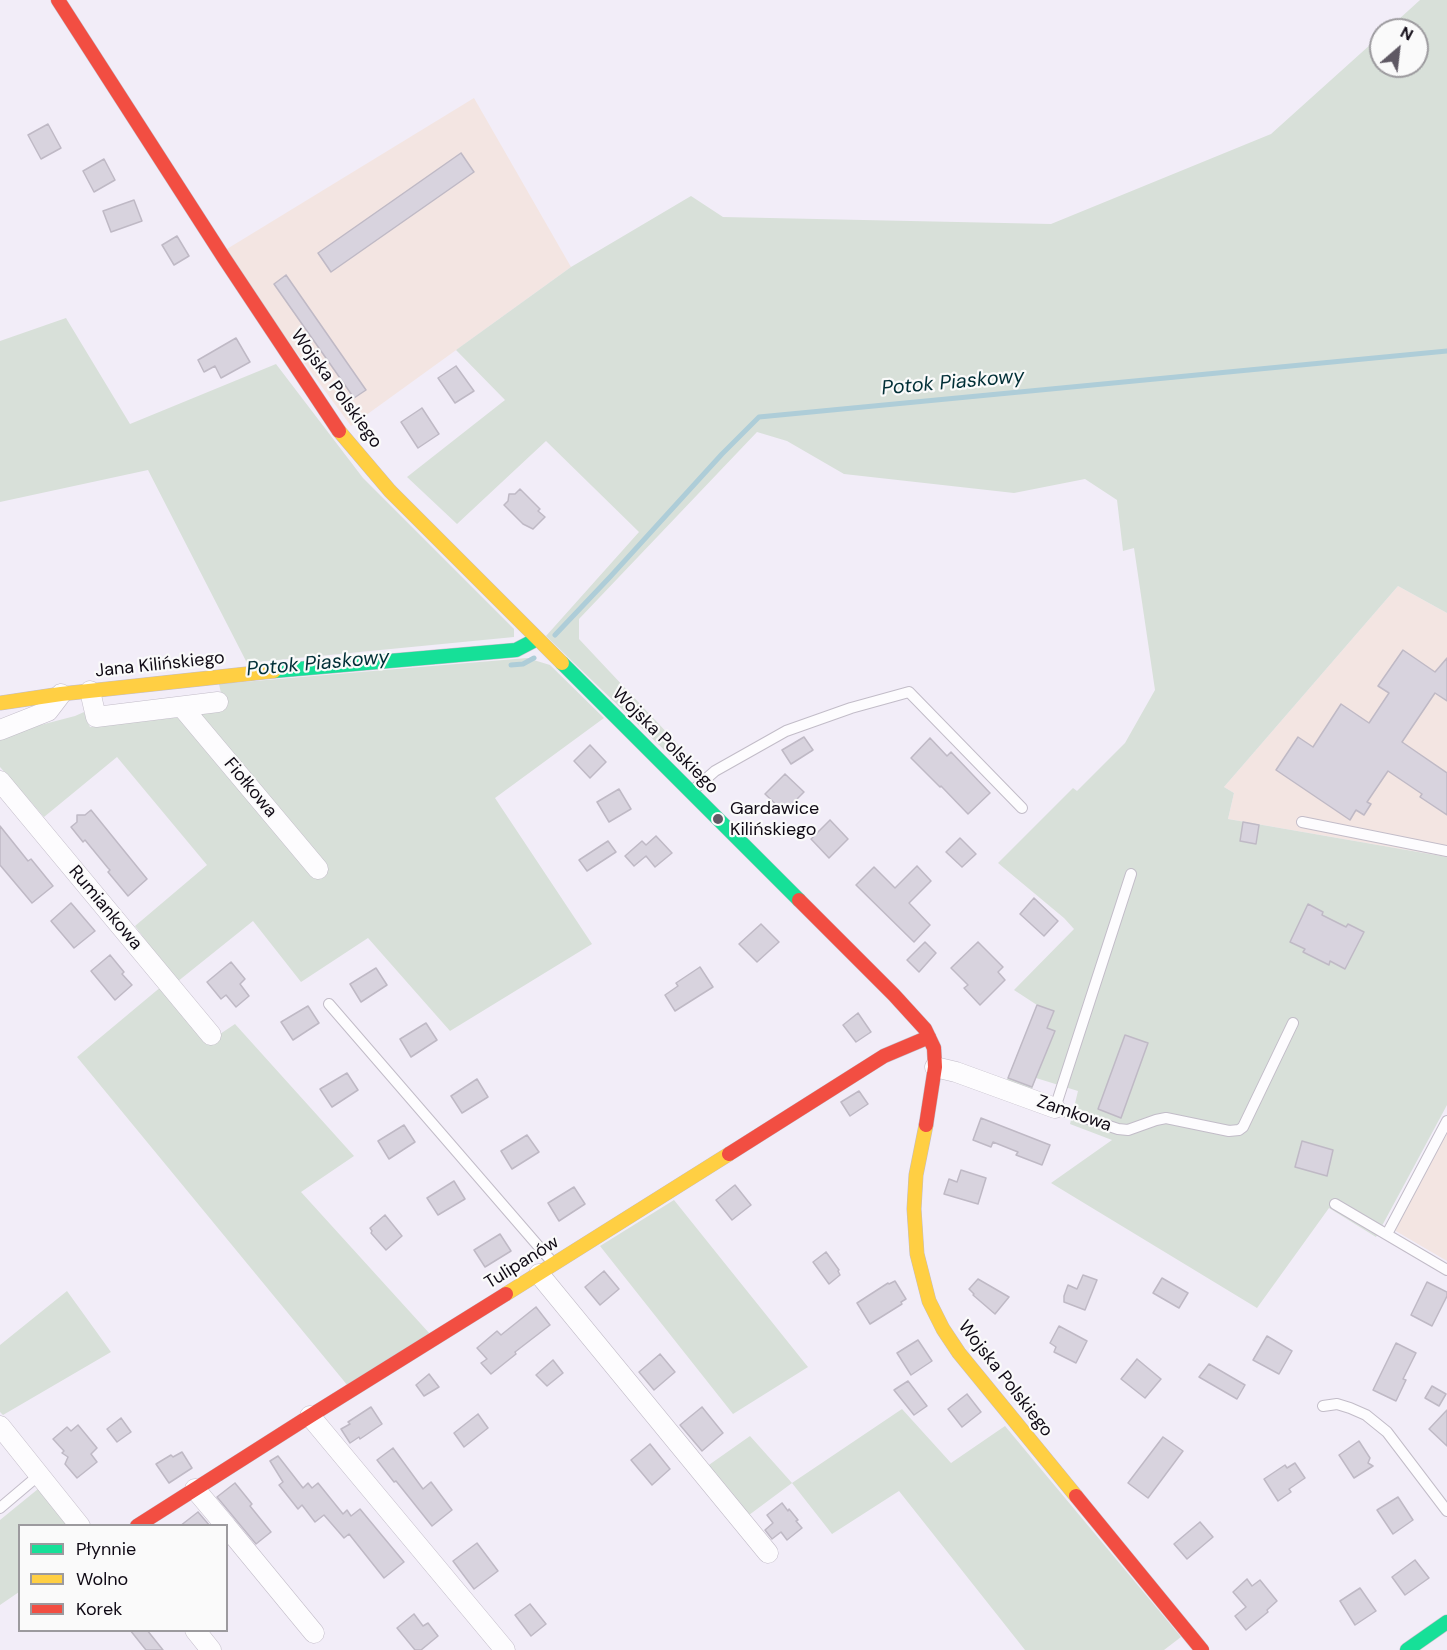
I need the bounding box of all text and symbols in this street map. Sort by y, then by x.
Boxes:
north arrow [1369,18,1429,78]
text: N [1397,21,1417,45]
street label: Wojska Polskiego [286,325,386,453]
water label: Potok Piaskowy [881,365,1025,401]
water label: Potok Piaskowy [246,646,390,682]
street label: Jana Kilińskiego [94,647,226,683]
street label: Wojska Polskiego [607,683,723,799]
street label: Fiołkowa [219,754,281,822]
place label: Gardawice Kilińskiego [730,798,819,840]
marker: Gardawice Kilińskiego [711,812,725,826]
street label: Rumiankowa [63,861,147,955]
street label: Zamkowa [1034,1091,1114,1137]
street label: Tulipanów [481,1232,563,1294]
street label: Wojska Polskiego [953,1317,1057,1441]
legend [18,1524,228,1632]
text: Płynnie [76,1537,136,1561]
text: Wolno [76,1567,128,1591]
text: Korek [76,1597,122,1621]

